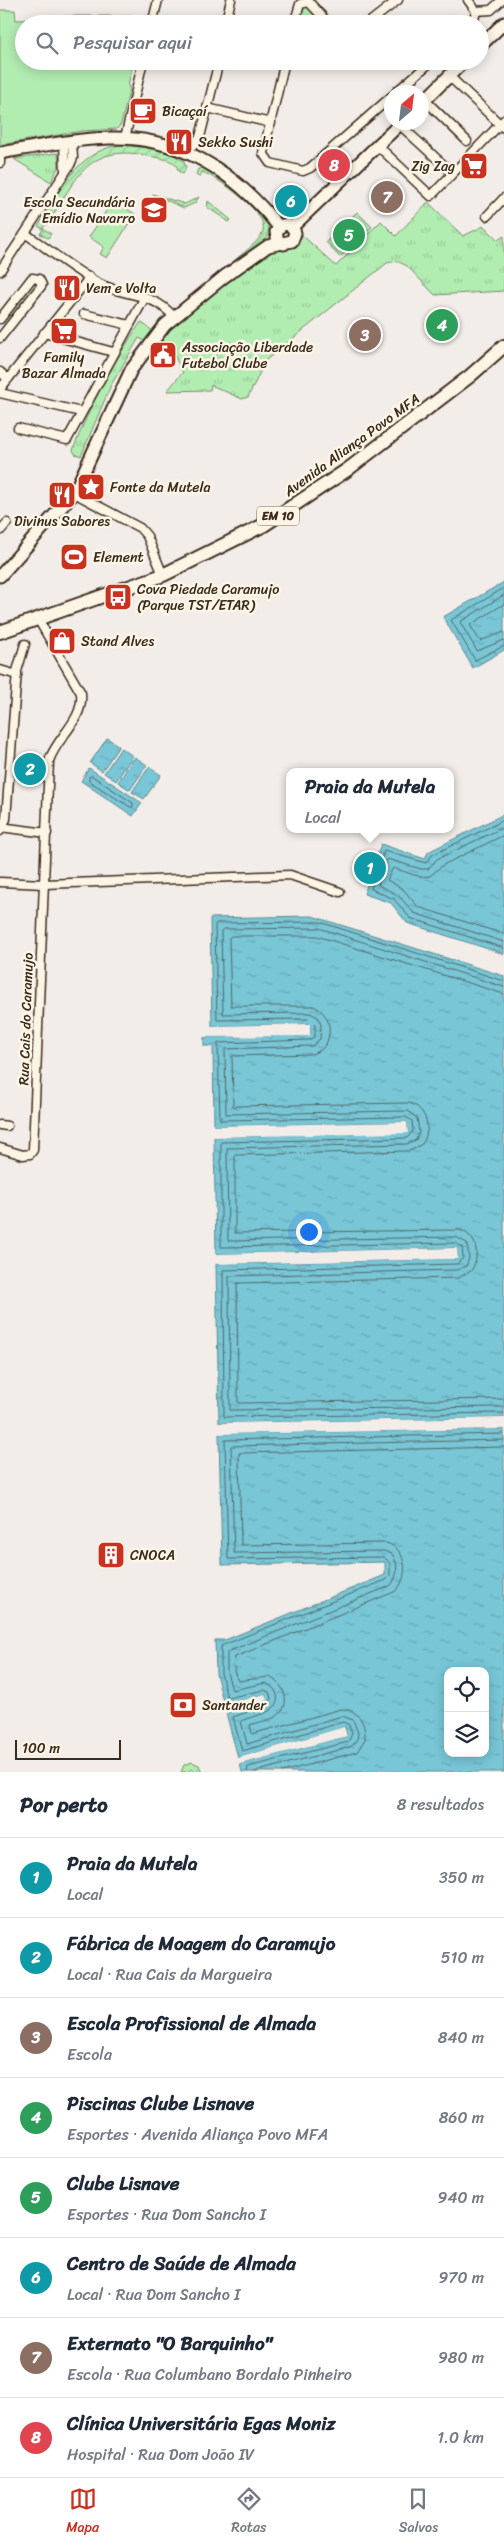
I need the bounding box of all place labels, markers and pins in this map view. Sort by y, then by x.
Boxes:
cafe icon: Bicaçaí [128,96,158,126]
place label: Bicaçaí [162,99,209,124]
restaurant icon: Sekko Sushi [164,127,194,157]
place label: Sekko Sushi [198,130,274,155]
pin: 8 [318,146,350,184]
supermarket icon: Zig Zag [459,151,489,181]
place label: Zig Zag [411,154,455,179]
pin: 7 [371,178,403,216]
pin: 6 [275,182,307,220]
place label: Escola Secundária Emídio Navarro [23,190,135,231]
school or university icon: Escola Secundária Emídio Navarro [139,195,169,225]
pin: 5 [333,216,365,254]
restaurant icon: Vem e Volta [52,273,82,303]
place label: Vem e Volta [86,276,156,301]
pin: 4 [426,306,458,344]
supermarket icon: Family Bazar Almada [49,316,79,346]
pin: 3 [349,316,381,354]
place label: Associação Liberdade Futebol Clube [181,335,313,376]
public building icon: Associação Liberdade Futebol Clube [148,340,178,370]
place label: Family Bazar Almada [22,345,106,386]
place icon: Fonte da Mutela [76,472,106,502]
place label: Fonte da Mutela [110,475,211,500]
restaurant icon: Divinus Sabores [47,480,77,510]
place label: Divinus Sabores [14,509,110,534]
sports icon: Element [59,542,89,572]
place label: Element [93,545,144,570]
place label: Cova Piedade Caramujo (Parque TST/ETAR) [137,577,279,618]
bus stop icon: Cova Piedade Caramujo (Parque TST/ETAR) [103,582,133,612]
shop icon: Stand Alves [47,626,77,656]
place label: Stand Alves [81,629,154,654]
pin: 2 [14,750,46,788]
pin: 1 [354,849,386,887]
building icon: CNOCA [96,1540,126,1570]
place label: CNOCA [130,1543,175,1568]
bank icon: Santander [168,1690,198,1720]
place label: Santander [202,1693,267,1718]

